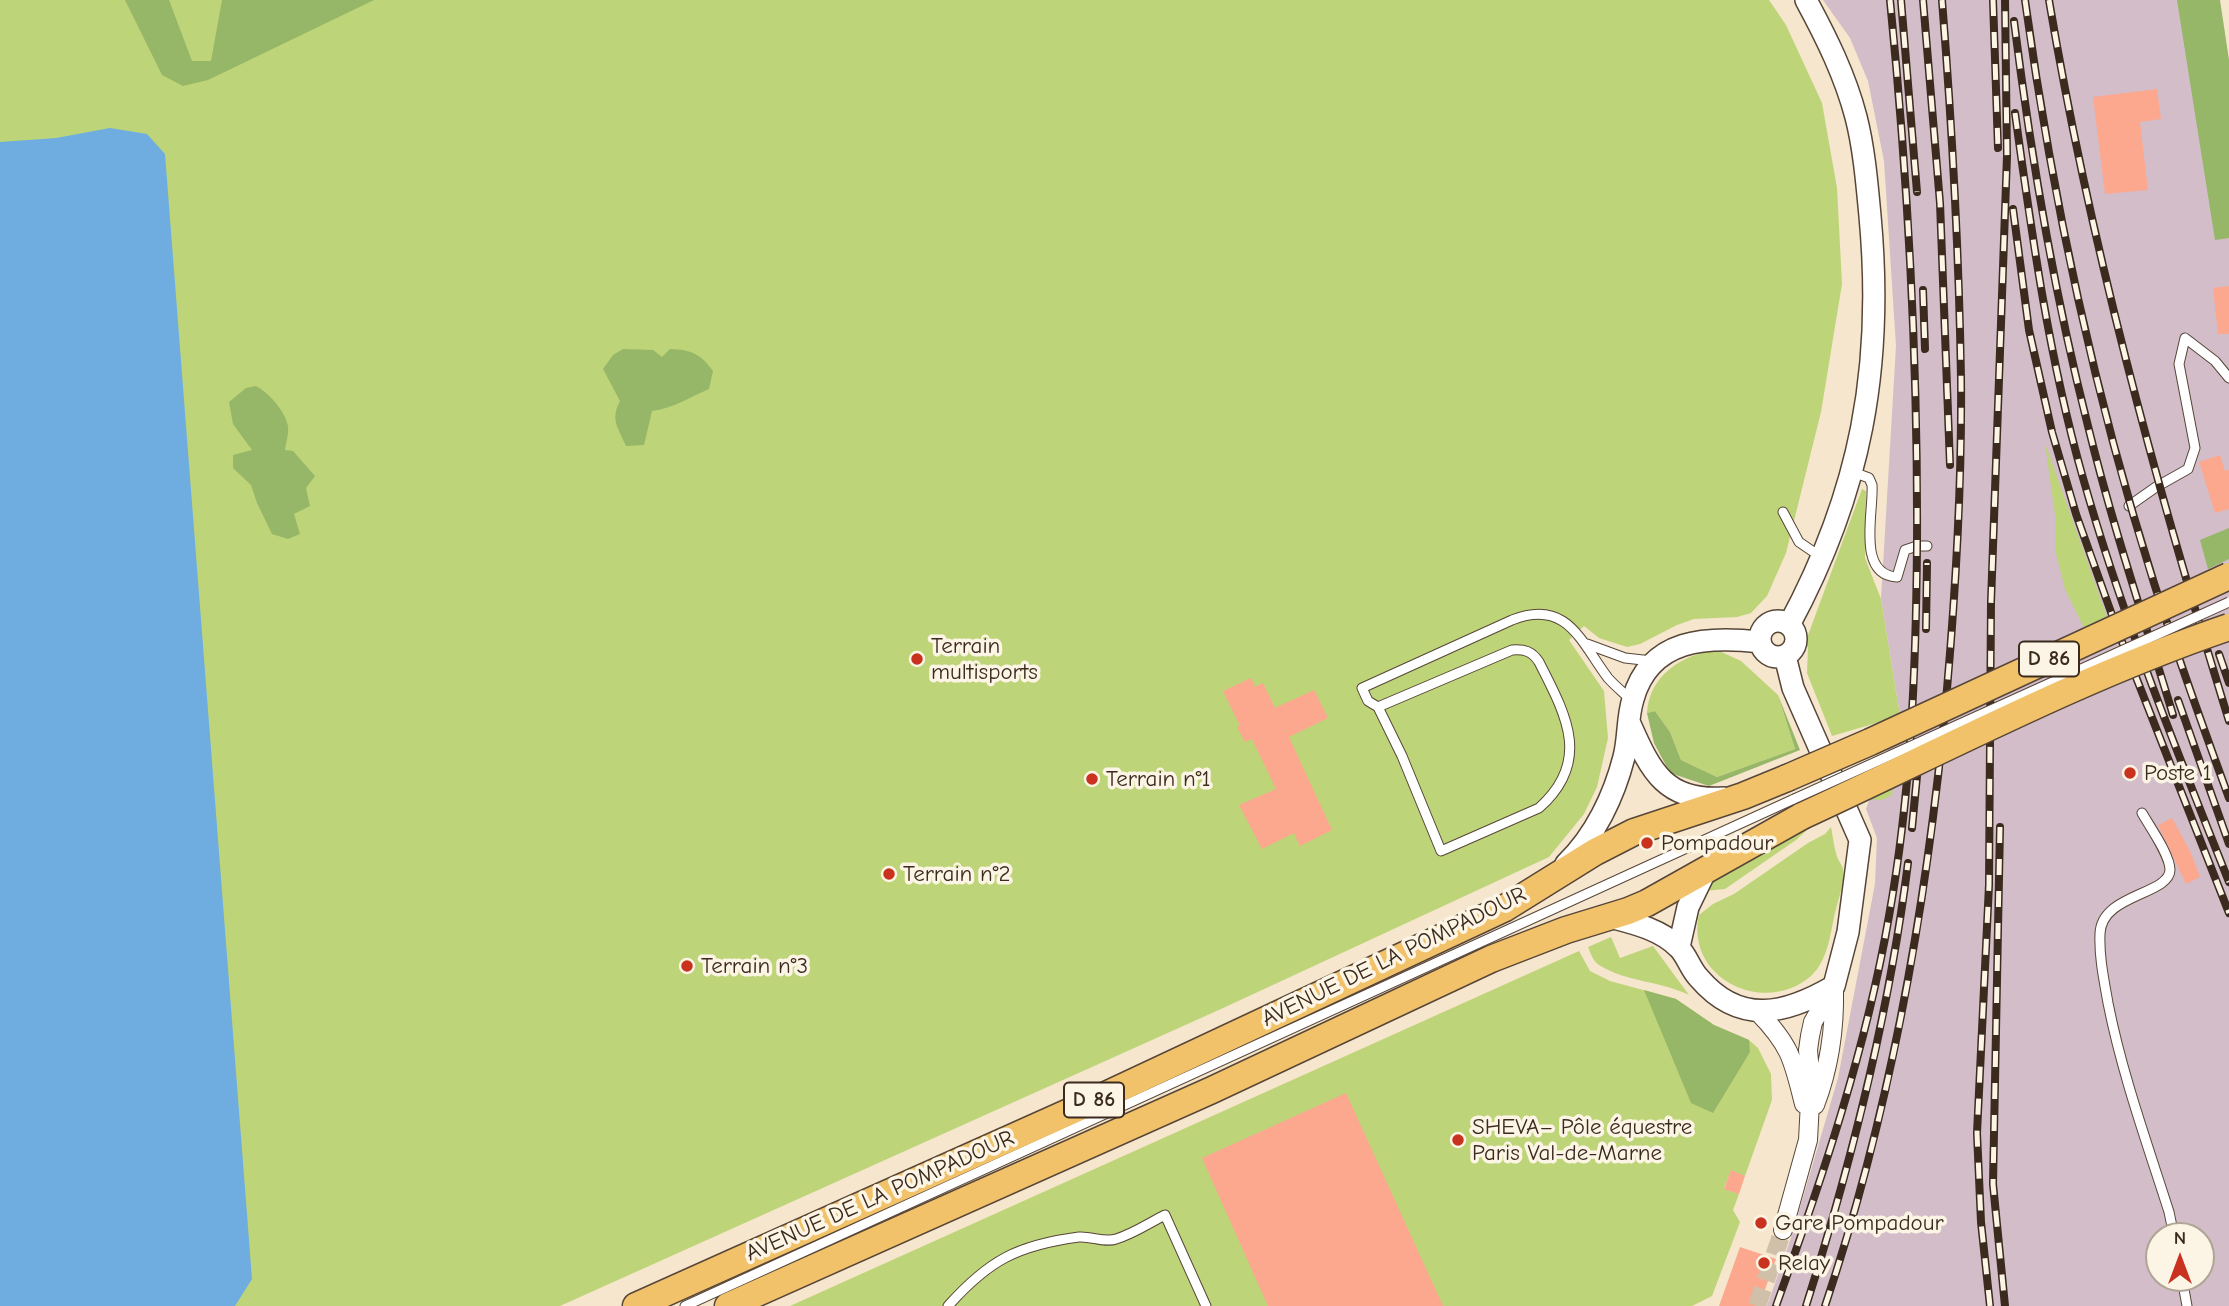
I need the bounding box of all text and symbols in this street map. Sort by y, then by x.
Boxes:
place label: Terrain multisports [931,632,1038,686]
road number: D 86 [2019,642,2079,676]
marker: Terrain multisports [909,651,925,667]
place label: Poste 1 [2144,759,2212,787]
place label: Terrain n°1 [1106,765,1211,793]
marker: Poste 1 [2122,765,2138,781]
marker: Terrain n°1 [1084,771,1100,787]
place label: Pompadour [1661,829,1773,857]
marker: Pompadour [1639,835,1655,851]
place label: Terrain n°2 [903,860,1010,888]
marker: Terrain n°2 [881,866,897,882]
street label: AVENUE DE LA POMPADOUR [1257,881,1531,1033]
place label: Terrain n°3 [701,952,808,980]
marker: Terrain n°3 [679,958,695,974]
road number: D 86 [1064,1082,1124,1118]
place label: SHEVA– Pôle équestre Paris Val-de-Marne [1472,1113,1692,1167]
street label: AVENUE DE LA POMPADOUR [742,1124,1018,1268]
marker: SHEVA– Pôle équestre Paris Val-de-Marne [1450,1132,1466,1148]
place label: Gare Pompadour [1775,1209,1944,1237]
marker: Gare Pompadour [1753,1215,1769,1231]
north arrow [2145,1222,2215,1292]
text: N [2174,1227,2186,1249]
place label: Relay [1778,1249,1830,1277]
marker: Relay [1756,1255,1772,1271]

